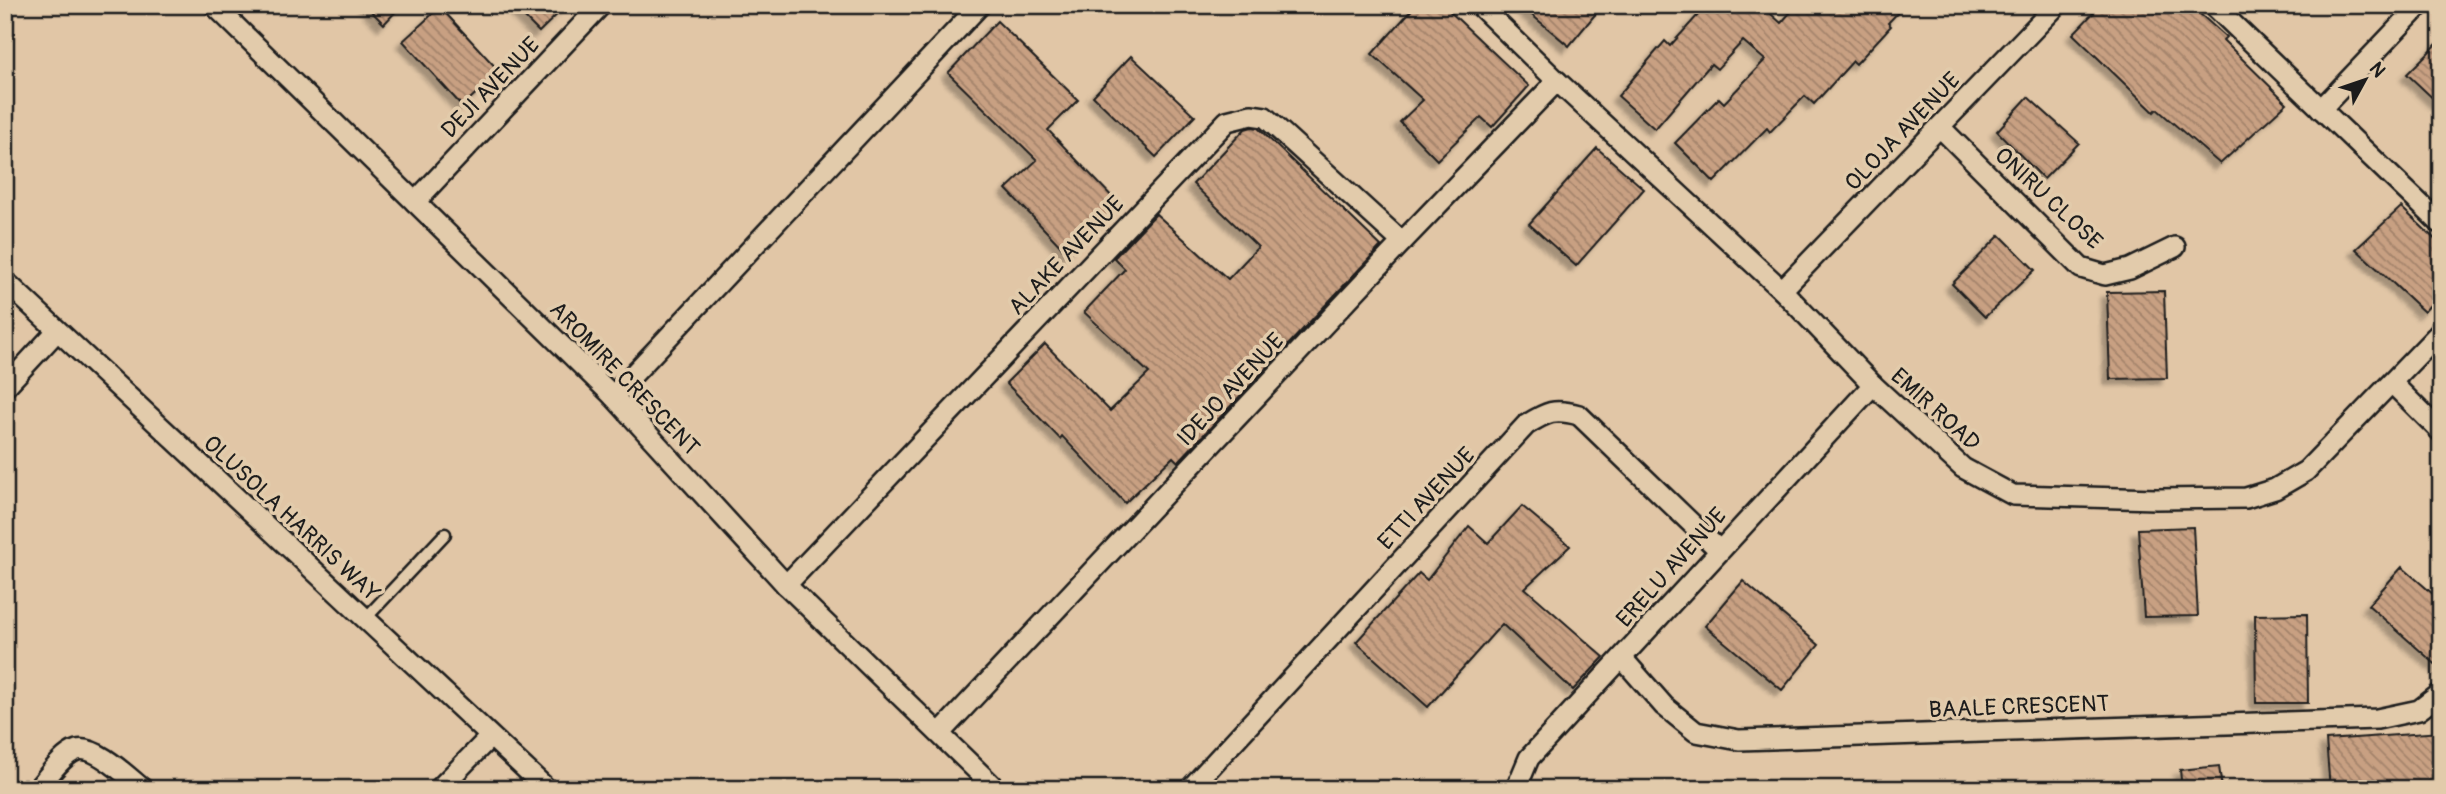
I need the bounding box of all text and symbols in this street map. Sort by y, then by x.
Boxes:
street label: DEJI AVENUE [435,31,546,144]
north arrow [2330,46,2400,116]
text: N [2364,57,2391,82]
street label: OLOJA AVENUE [1838,66,1966,197]
street label: ONIRU CLOSE [1989,141,2109,256]
street label: ALAKE AVENUE [1002,190,1130,321]
street label: AROMIRE CRESCENT [543,295,706,462]
street label: IDEJO AVENUE [1171,327,1290,452]
street label: EMIR ROAD [1885,362,1986,457]
street label: OLUSOLA HARRIS WAY [197,429,386,608]
street label: ETTI AVENUE [1371,441,1481,556]
street label: ERELU AVENUE [1610,501,1733,633]
street label: BAALE CRESCENT [1928,689,2110,724]

